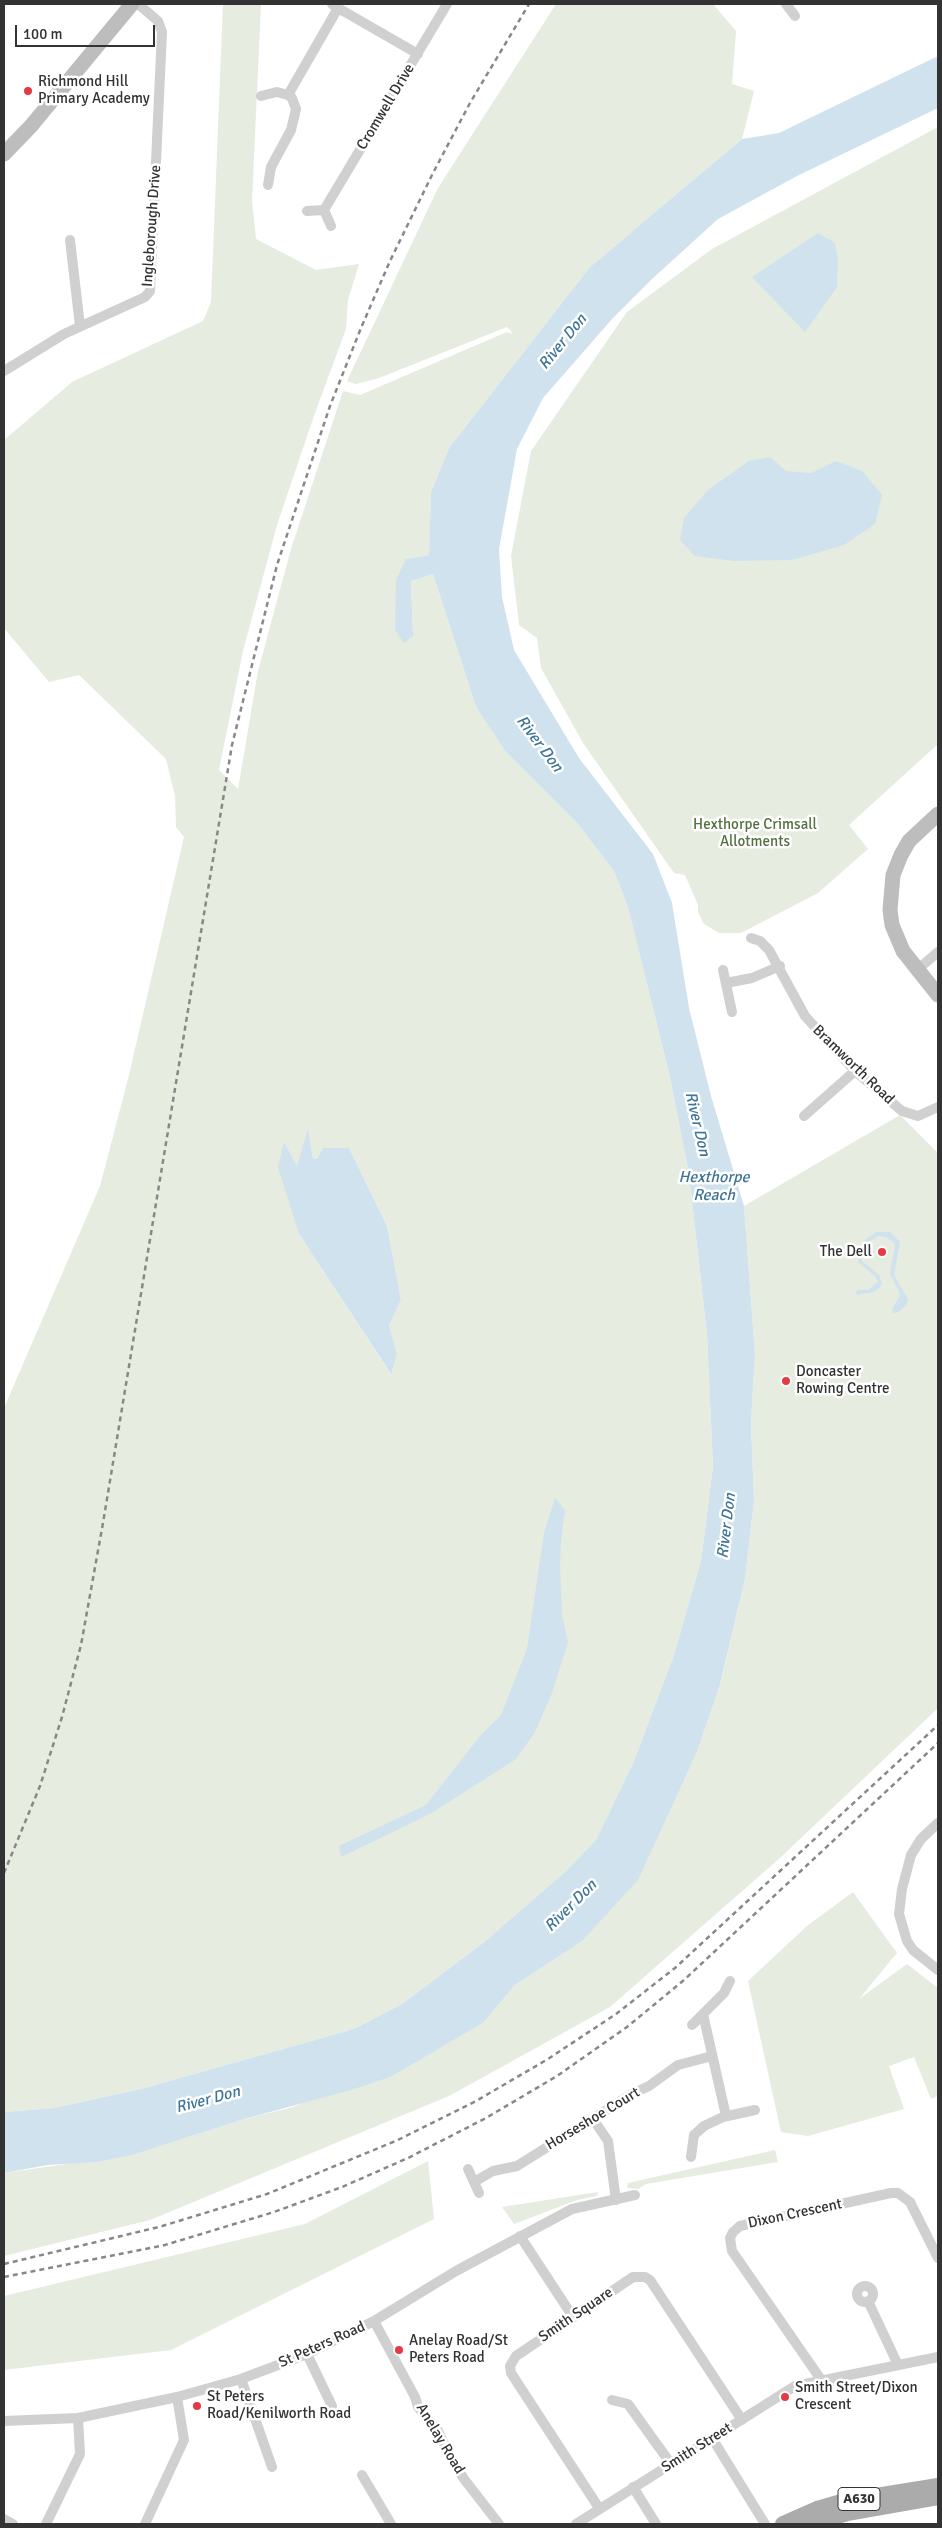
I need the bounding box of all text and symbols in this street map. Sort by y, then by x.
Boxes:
scale bar [18,15,158,47]
text: 100 m [23,25,63,43]
street label: Cromwell Drive [353,61,419,153]
place label: Richmond Hill Primary Academy [38,73,150,108]
marker: Richmond Hill Primary Academy [22,85,34,97]
street label: Ingleborough Drive [139,164,165,288]
water label: River Don [535,310,591,374]
water label: River Don [512,712,566,776]
park label: Hexthorpe Crimsall Allotments [693,816,817,851]
street label: Bramworth Road [808,1021,898,1109]
water label: River Don [680,1090,714,1158]
water label: Hexthorpe Reach [678,1168,750,1206]
place label: The Dell [820,1243,872,1261]
marker: The Dell [876,1246,888,1258]
place label: Doncaster Rowing Centre [796,1363,890,1398]
marker: Doncaster Rowing Centre [780,1375,792,1387]
water label: River Don [713,1492,741,1560]
water label: River Don [541,1876,601,1936]
water label: River Don [174,2082,242,2118]
street label: Horseshoe Court [543,2084,643,2154]
street label: Dixon Crescent [746,2195,844,2233]
street label: Smith Square [535,2284,617,2346]
street label: St Peters Road [276,2318,368,2372]
place label: Anelay Road/St Peters Road [409,2332,508,2367]
marker: Anelay Road/St Peters Road [393,2344,405,2356]
place label: Smith Street/Dixon Crescent [795,2379,918,2414]
place label: St Peters Road/Kenilworth Road [207,2388,351,2423]
marker: Smith Street/Dixon Crescent [779,2391,791,2403]
marker: St Peters Road/Kenilworth Road [191,2400,203,2412]
street label: Anelay Road [412,2400,468,2478]
street label: Smith Street [658,2419,736,2477]
road number: A630 [838,2488,880,2510]

